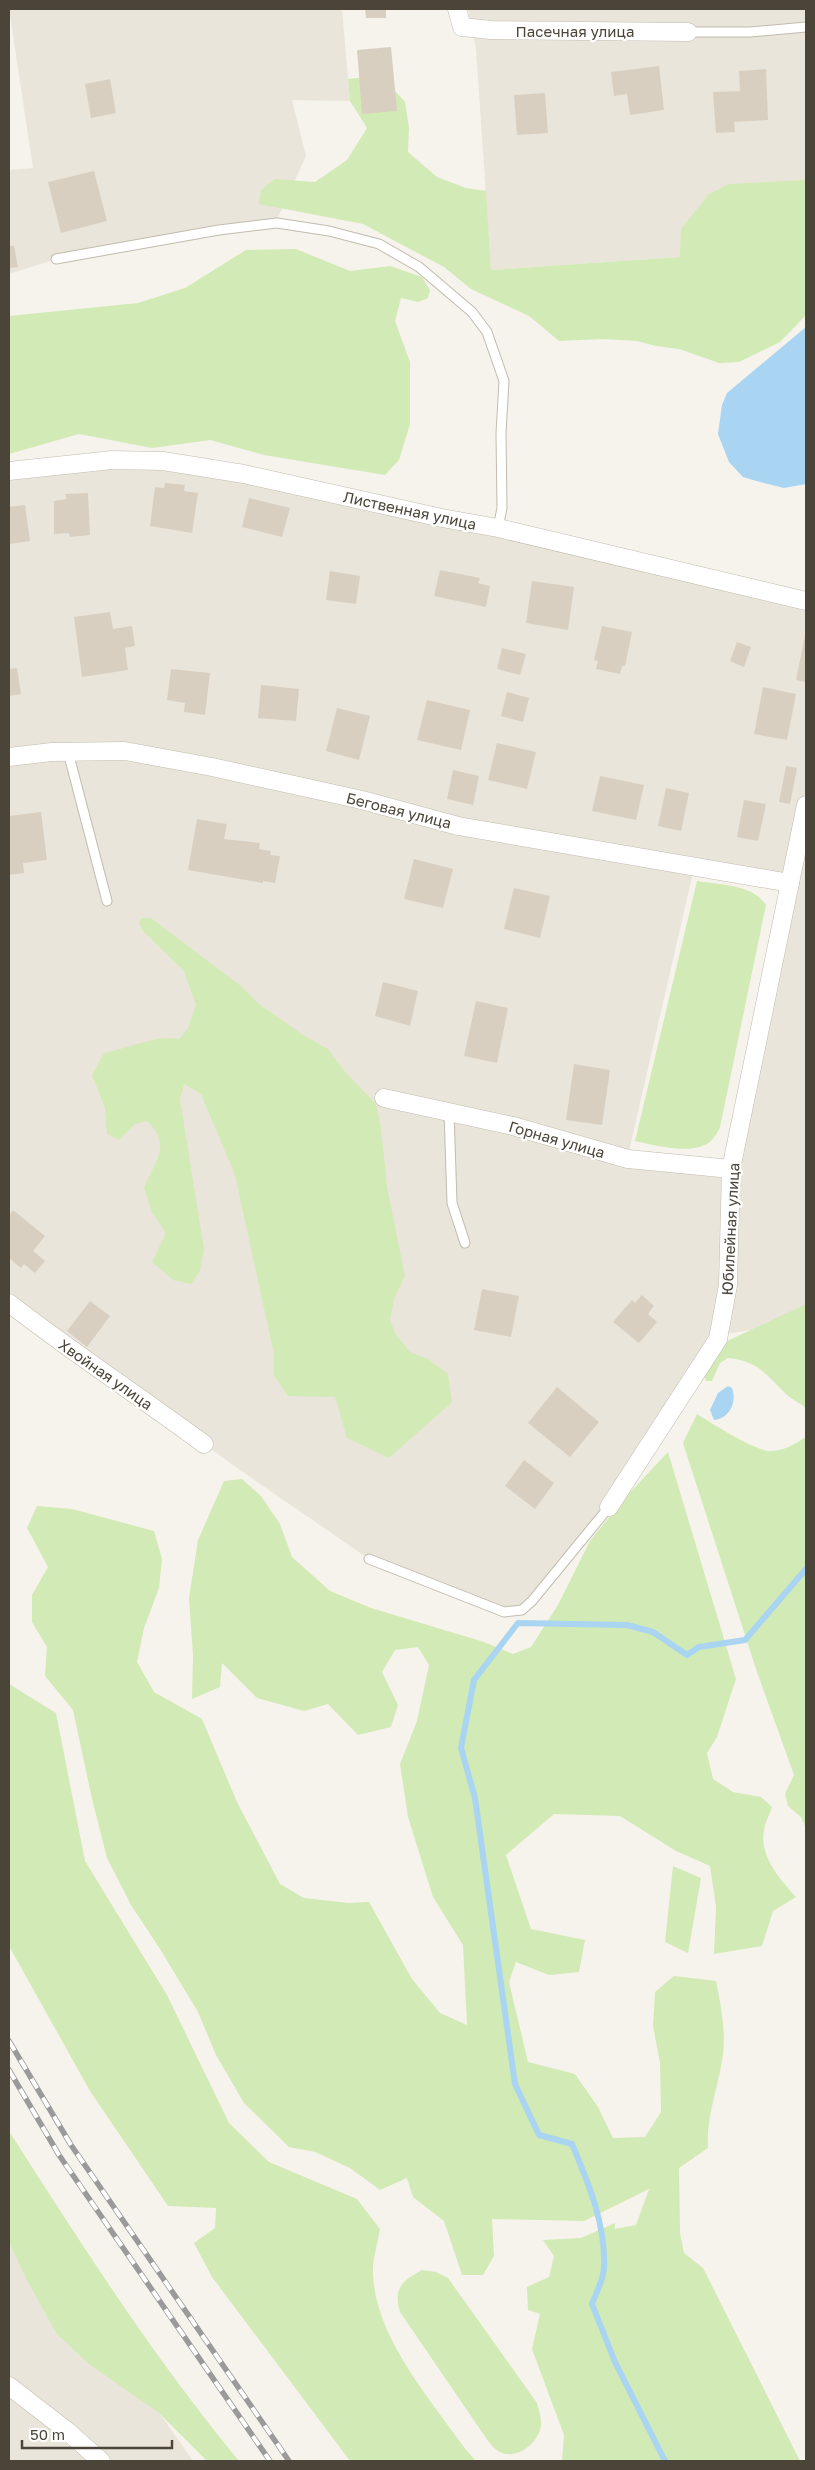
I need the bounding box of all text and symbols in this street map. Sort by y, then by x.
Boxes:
street label: Пасечная улица [516,22,634,40]
street label: Лиственная улица [342,487,478,533]
street label: Беговая улица [345,788,453,832]
street label: Горная улица [507,1117,607,1161]
street label: Юбилейная улица [718,1162,742,1296]
street label: Хвойная улица [56,1335,156,1413]
scale bar [22,2418,172,2450]
text: 50 m [30,2425,65,2443]

